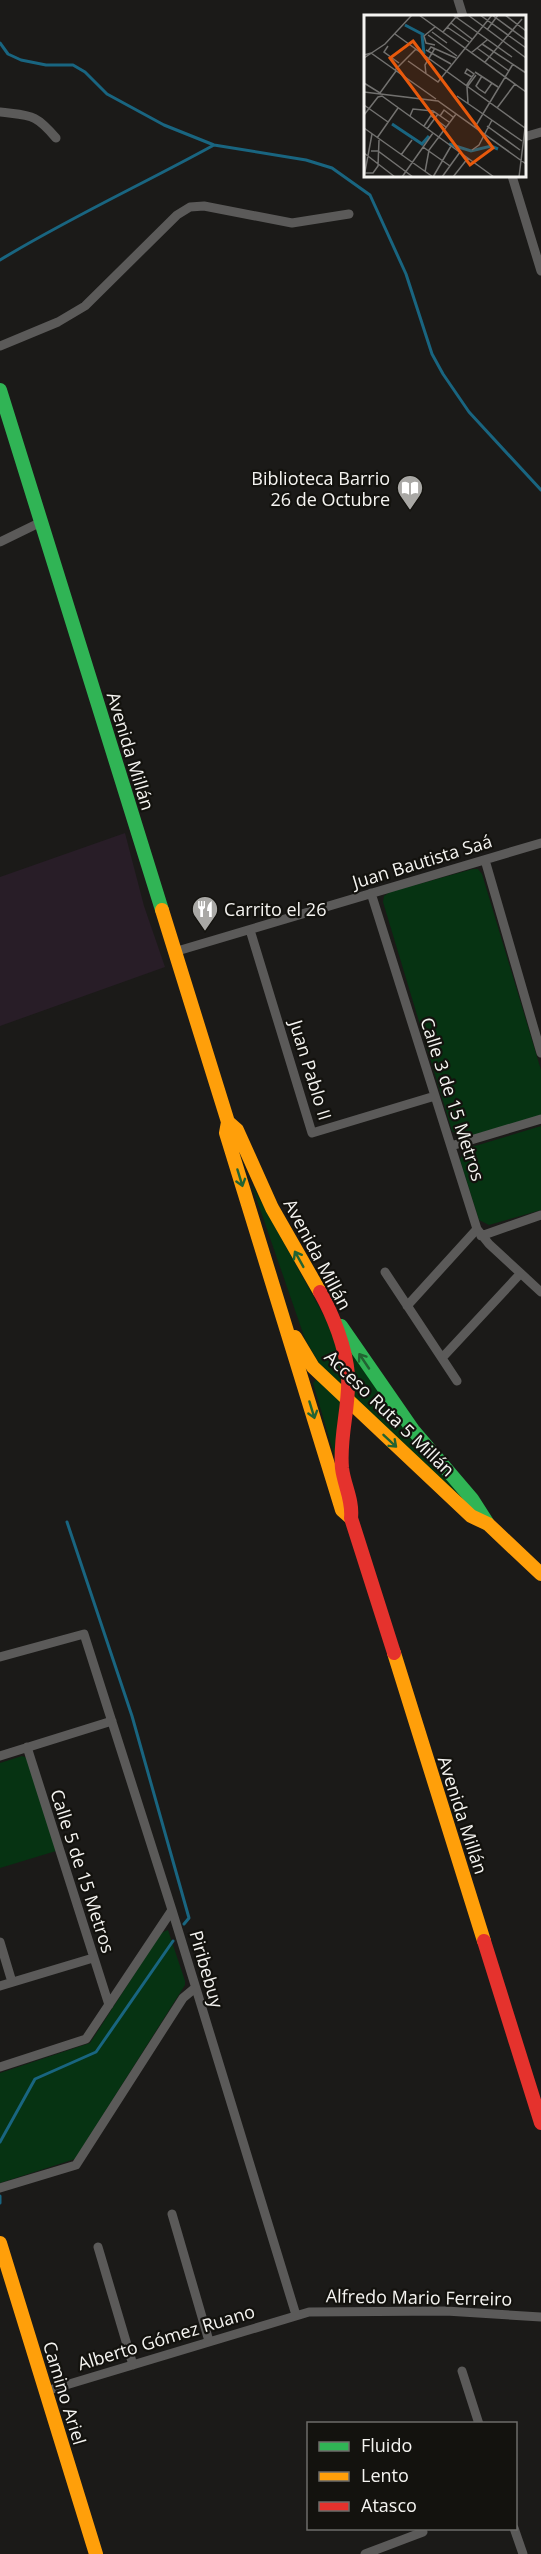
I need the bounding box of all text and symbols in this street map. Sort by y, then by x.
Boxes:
inset map [364,15,526,177]
place label: Biblioteca Barrio 26 de Octubre [251,466,390,511]
library icon: Biblioteca Barrio 26 de Octubre [395,473,425,511]
street label: Avenida Millán [102,689,160,813]
street label: Juan Bautista Saá [347,828,495,894]
restaurant icon: Carrito el 26 [190,894,220,932]
place label: Carrito el 26 [224,897,326,921]
street label: Calle 3 de 15 Metros [415,1014,491,1184]
street label: Juan Pablo II [284,1015,338,1123]
one-way arrow [235,1169,246,1188]
street label: Avenida Millán [279,1194,357,1314]
one-way arrow [293,1251,305,1268]
street label: Acceso Ruta 5 Millán [320,1345,460,1481]
one-way arrow [358,1353,370,1370]
one-way arrow [307,1400,318,1419]
one-way arrow [382,1434,397,1448]
street label: Avenida Millán [433,1753,493,1877]
street label: Calle 5 de 15 Metros [45,1786,121,1956]
street label: Piribebuy [185,1927,230,2011]
street label: Alfredo Mario Ferreiro [326,2283,512,2311]
street label: Alberto Gómez Ruano [74,2299,258,2375]
street label: Camino Ariel [38,2338,92,2448]
legend [307,2422,517,2530]
text: Fluido [361,2433,412,2457]
text: Lento [361,2463,409,2487]
text: Atasco [361,2493,417,2517]

